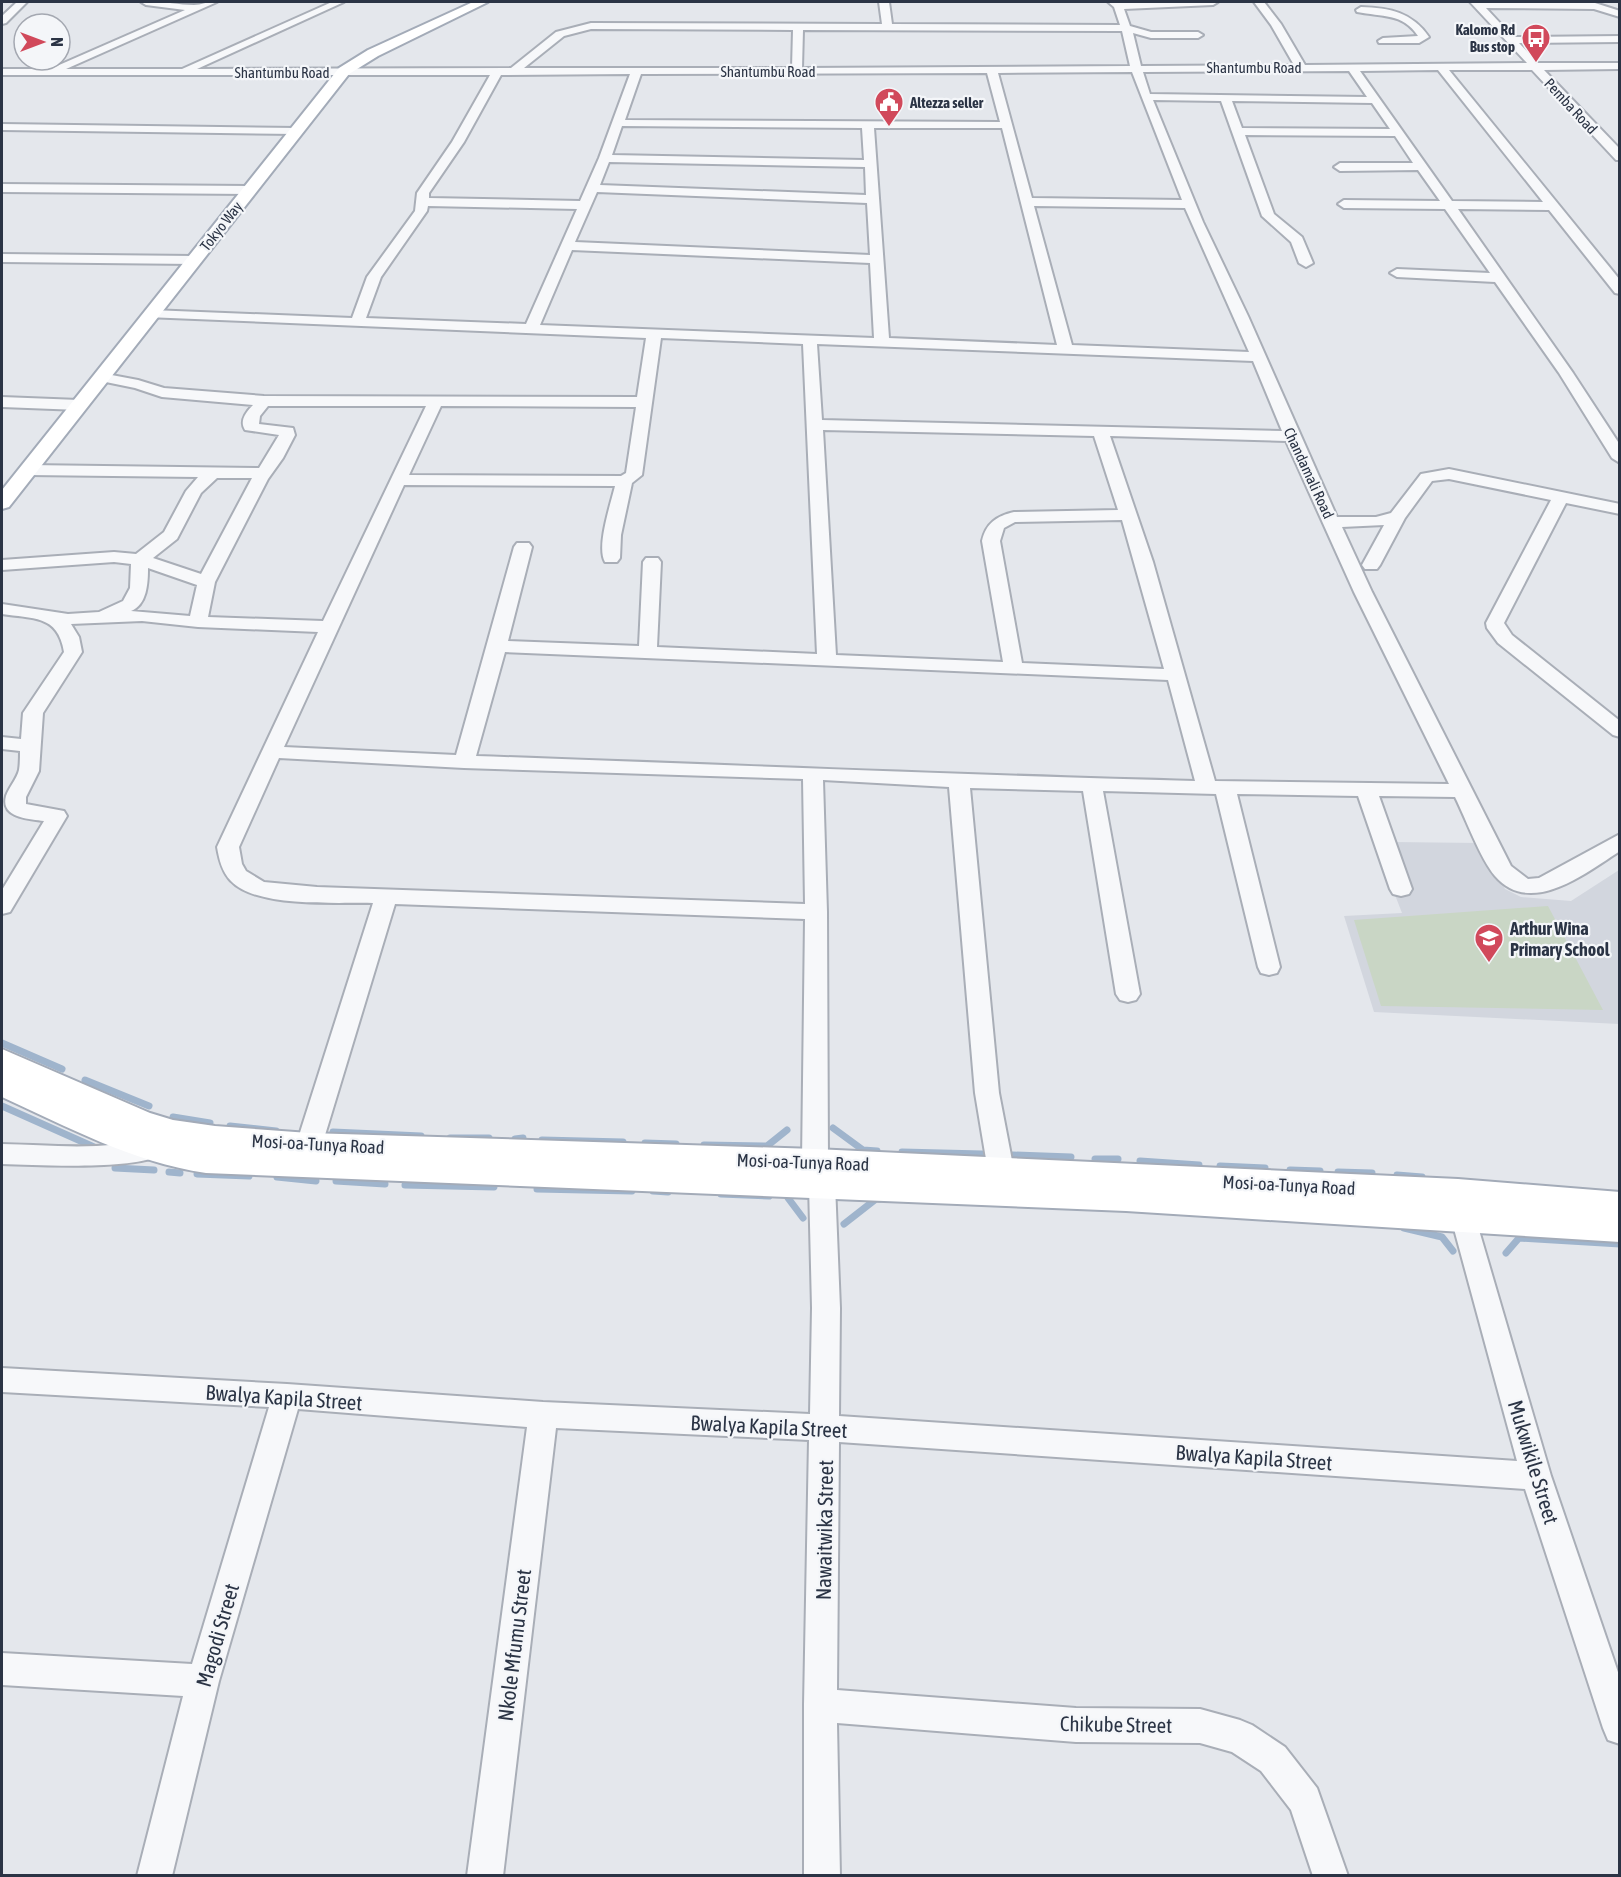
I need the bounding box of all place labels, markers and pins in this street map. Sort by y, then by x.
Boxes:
place label: Kalomo Rd Bus stop [1456,21,1515,55]
bus stop icon: Kalomo Rd Bus stop [1520,22,1552,64]
public building icon: Altezza seller [873,86,905,128]
place label: Altezza seller [909,94,984,111]
place label: Arthur Wina Primary School [1509,918,1610,960]
school or university icon: Arthur Wina Primary School [1473,922,1505,964]

